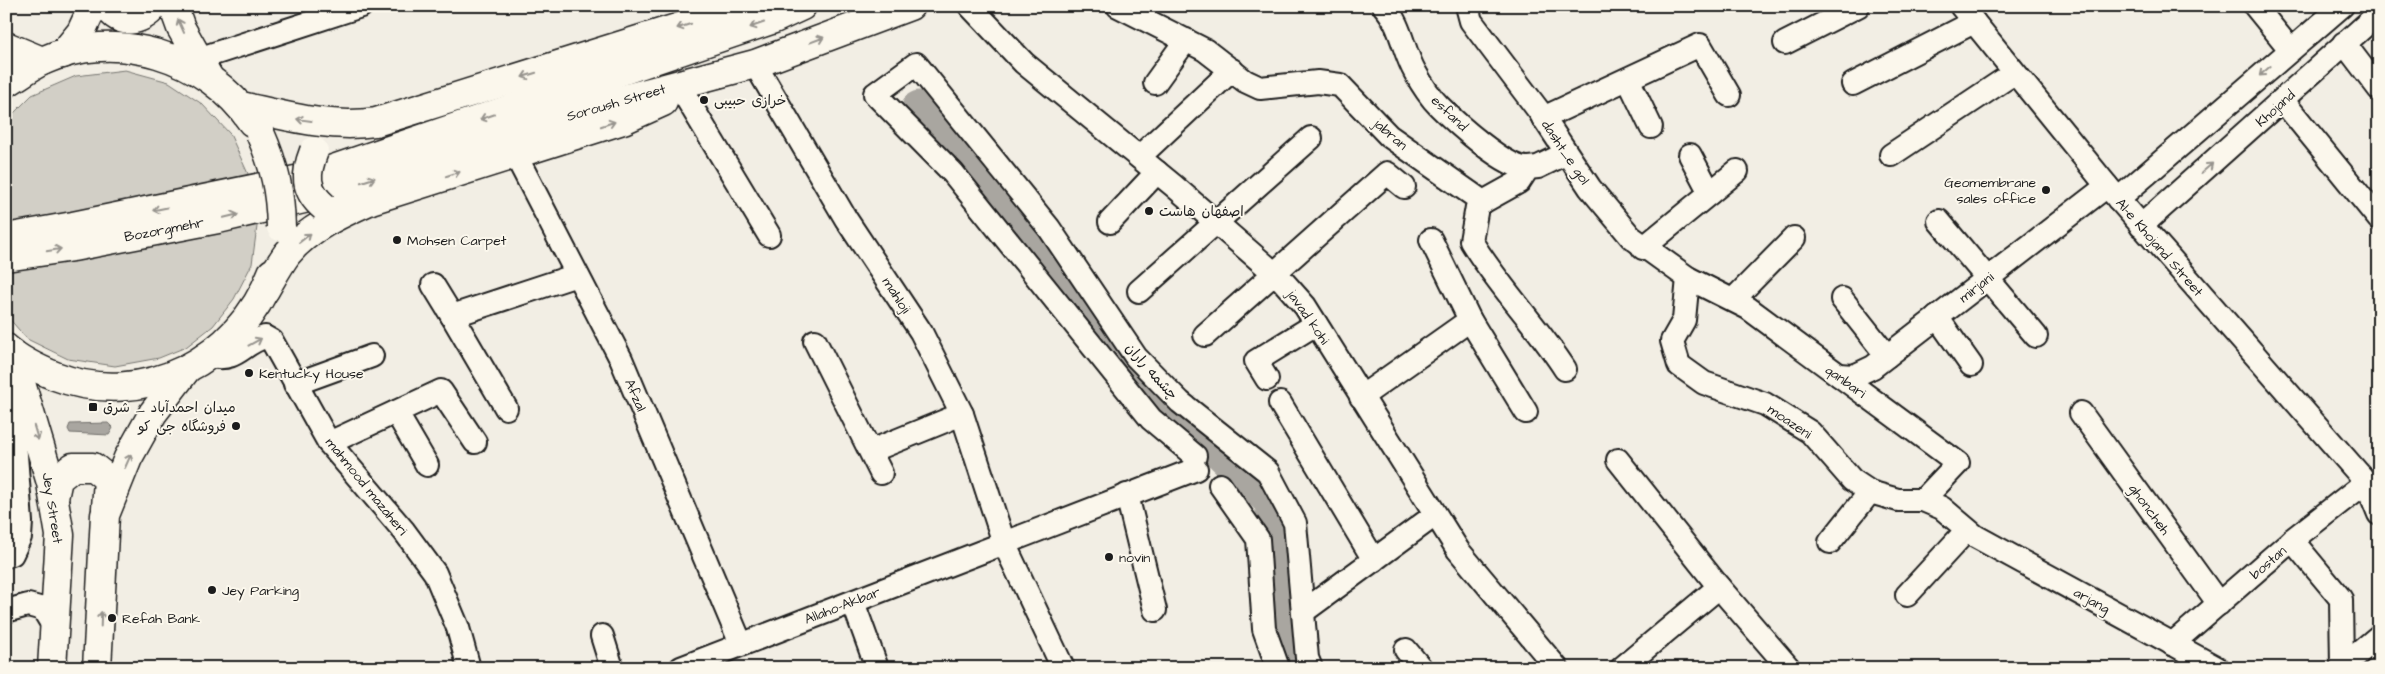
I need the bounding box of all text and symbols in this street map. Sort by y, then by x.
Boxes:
one-way arrow [176,19,186,34]
one-way arrow [749,20,765,30]
one-way arrow [676,22,692,32]
one-way arrow [809,35,824,44]
one-way arrow [2258,66,2271,77]
one-way arrow [521,71,537,81]
street label: Soroush Street [564,79,669,127]
street label: Khojand [2251,86,2300,132]
place label: خرازی حبیبی [714,91,786,111]
street label: esfand [1426,91,1472,136]
marker: خرازی حبیبی [698,94,710,106]
one-way arrow [480,112,496,122]
street label: jabran [1367,113,1412,155]
one-way arrow [296,115,312,125]
street label: dasht_e gol [1536,116,1594,189]
one-way arrow [599,119,615,129]
one-way arrow [2200,162,2213,174]
one-way arrow [444,168,460,178]
place label: Geomembrane sales office [1944,173,2036,209]
one-way arrow [360,175,375,184]
marker: Geomembrane sales office [2040,184,2052,196]
street label: Al-e Khojand Street [2111,194,2208,301]
place label: اصفهان هاست [1159,202,1244,222]
one-way arrow [152,205,168,214]
marker: اصفهان هاست [1143,205,1155,217]
one-way arrow [223,211,239,220]
street label: Bozorgmehr [123,212,206,247]
place label: Mohsen Carpet [407,231,507,251]
one-way arrow [298,232,311,243]
marker: Mohsen Carpet [391,234,403,246]
one-way arrow [46,244,62,254]
street label: mirjani [1955,268,1998,308]
street label: mahloji [877,273,915,318]
street label: javad kohi [1281,285,1334,349]
one-way arrow [247,337,262,347]
street label: چشمه راران [1120,339,1182,404]
street label: qanbari [1821,360,1870,403]
place label: Kentucky House [259,364,364,384]
marker: Kentucky House [243,367,255,379]
street label: Afzal [619,376,651,415]
place label: میدان احمدآباد _ شرق [103,398,236,418]
street label: moazeni [1763,400,1816,444]
marker: میدان احمدآباد _ شرق [87,401,99,413]
place label: فروشگاه جی کو [137,417,226,437]
marker: فروشگاه جی کو [230,420,242,432]
one-way arrow [32,424,42,440]
street label: mahmood mazaheri [320,433,412,540]
one-way arrow [123,454,133,469]
street label: Jey Street [37,471,68,545]
street label: ghoncheh [2124,480,2175,540]
street label: bostan [2246,541,2291,584]
place label: novin [1119,548,1150,568]
marker: novin [1103,551,1115,563]
place label: Jey Parking [222,581,299,601]
street label: Allaho-Akbar [801,582,884,630]
street label: arjang [2070,583,2113,619]
marker: Jey Parking [206,584,218,596]
place label: Refah Bank [122,609,201,629]
one-way arrow [96,611,105,627]
marker: Refah Bank [106,612,118,624]

